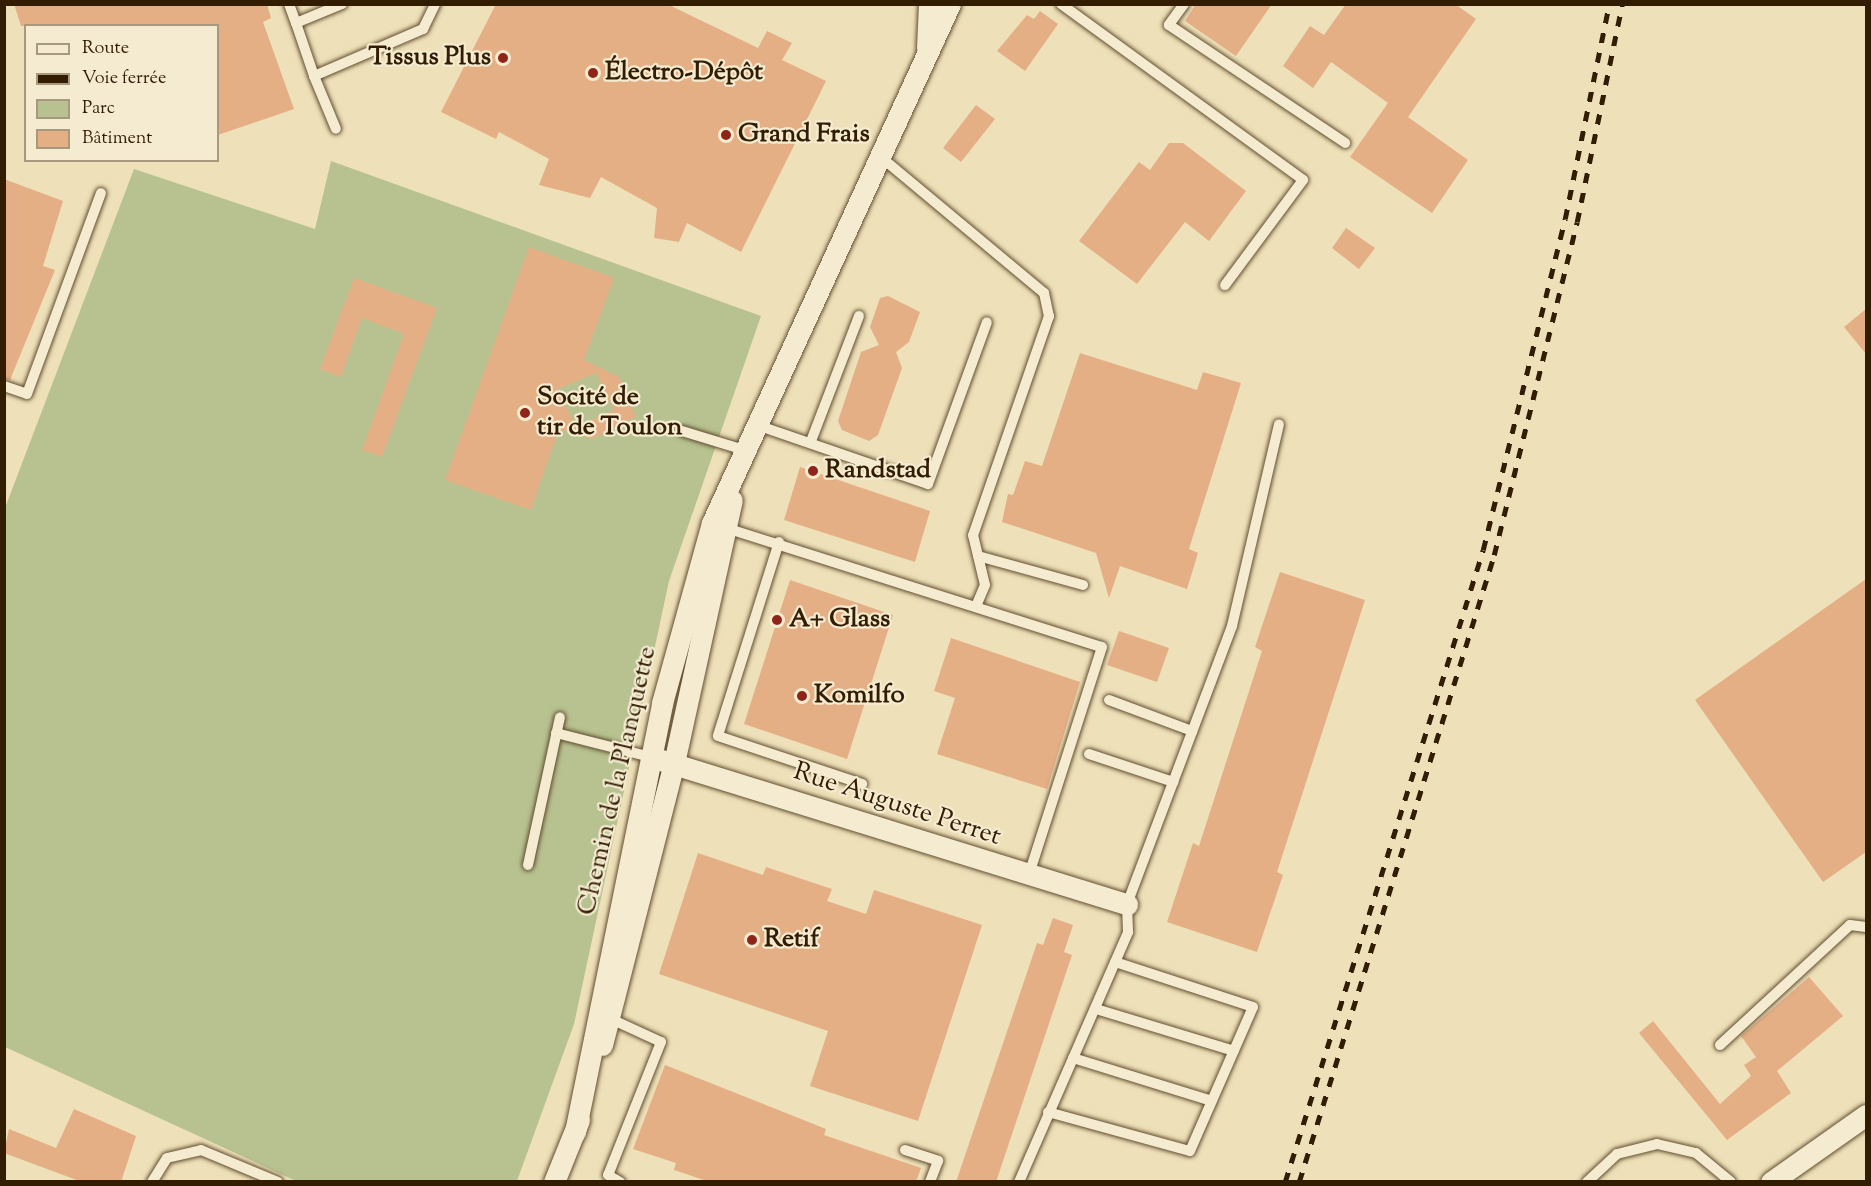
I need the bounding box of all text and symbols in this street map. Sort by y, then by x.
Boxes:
legend [24,24,219,162]
text: Route [82,36,129,62]
place label: Tissus Plus [369,42,491,74]
marker: Tissus Plus [496,51,510,65]
place label: Électro-Dépôt [605,57,763,89]
text: Voie ferrée [82,66,166,92]
marker: Électro-Dépôt [586,66,600,80]
text: Parc [82,96,115,122]
place label: Grand Frais [738,119,870,151]
text: Bâtiment [82,126,152,152]
marker: Grand Frais [719,128,733,142]
place label: Socité de tir de Toulon [537,382,682,443]
marker: Socité de tir de Toulon [518,406,532,420]
place label: Randstad [825,455,931,487]
marker: Randstad [806,464,820,478]
place label: A+ Glass [789,604,890,636]
marker: A+ Glass [770,613,784,627]
street label: Chemin de la Planquette [572,644,664,918]
place label: Komilfo [814,680,905,712]
marker: Komilfo [795,689,809,703]
street label: Rue Auguste Perret [789,757,1005,853]
place label: Retif [764,924,819,956]
marker: Retif [745,933,759,947]

